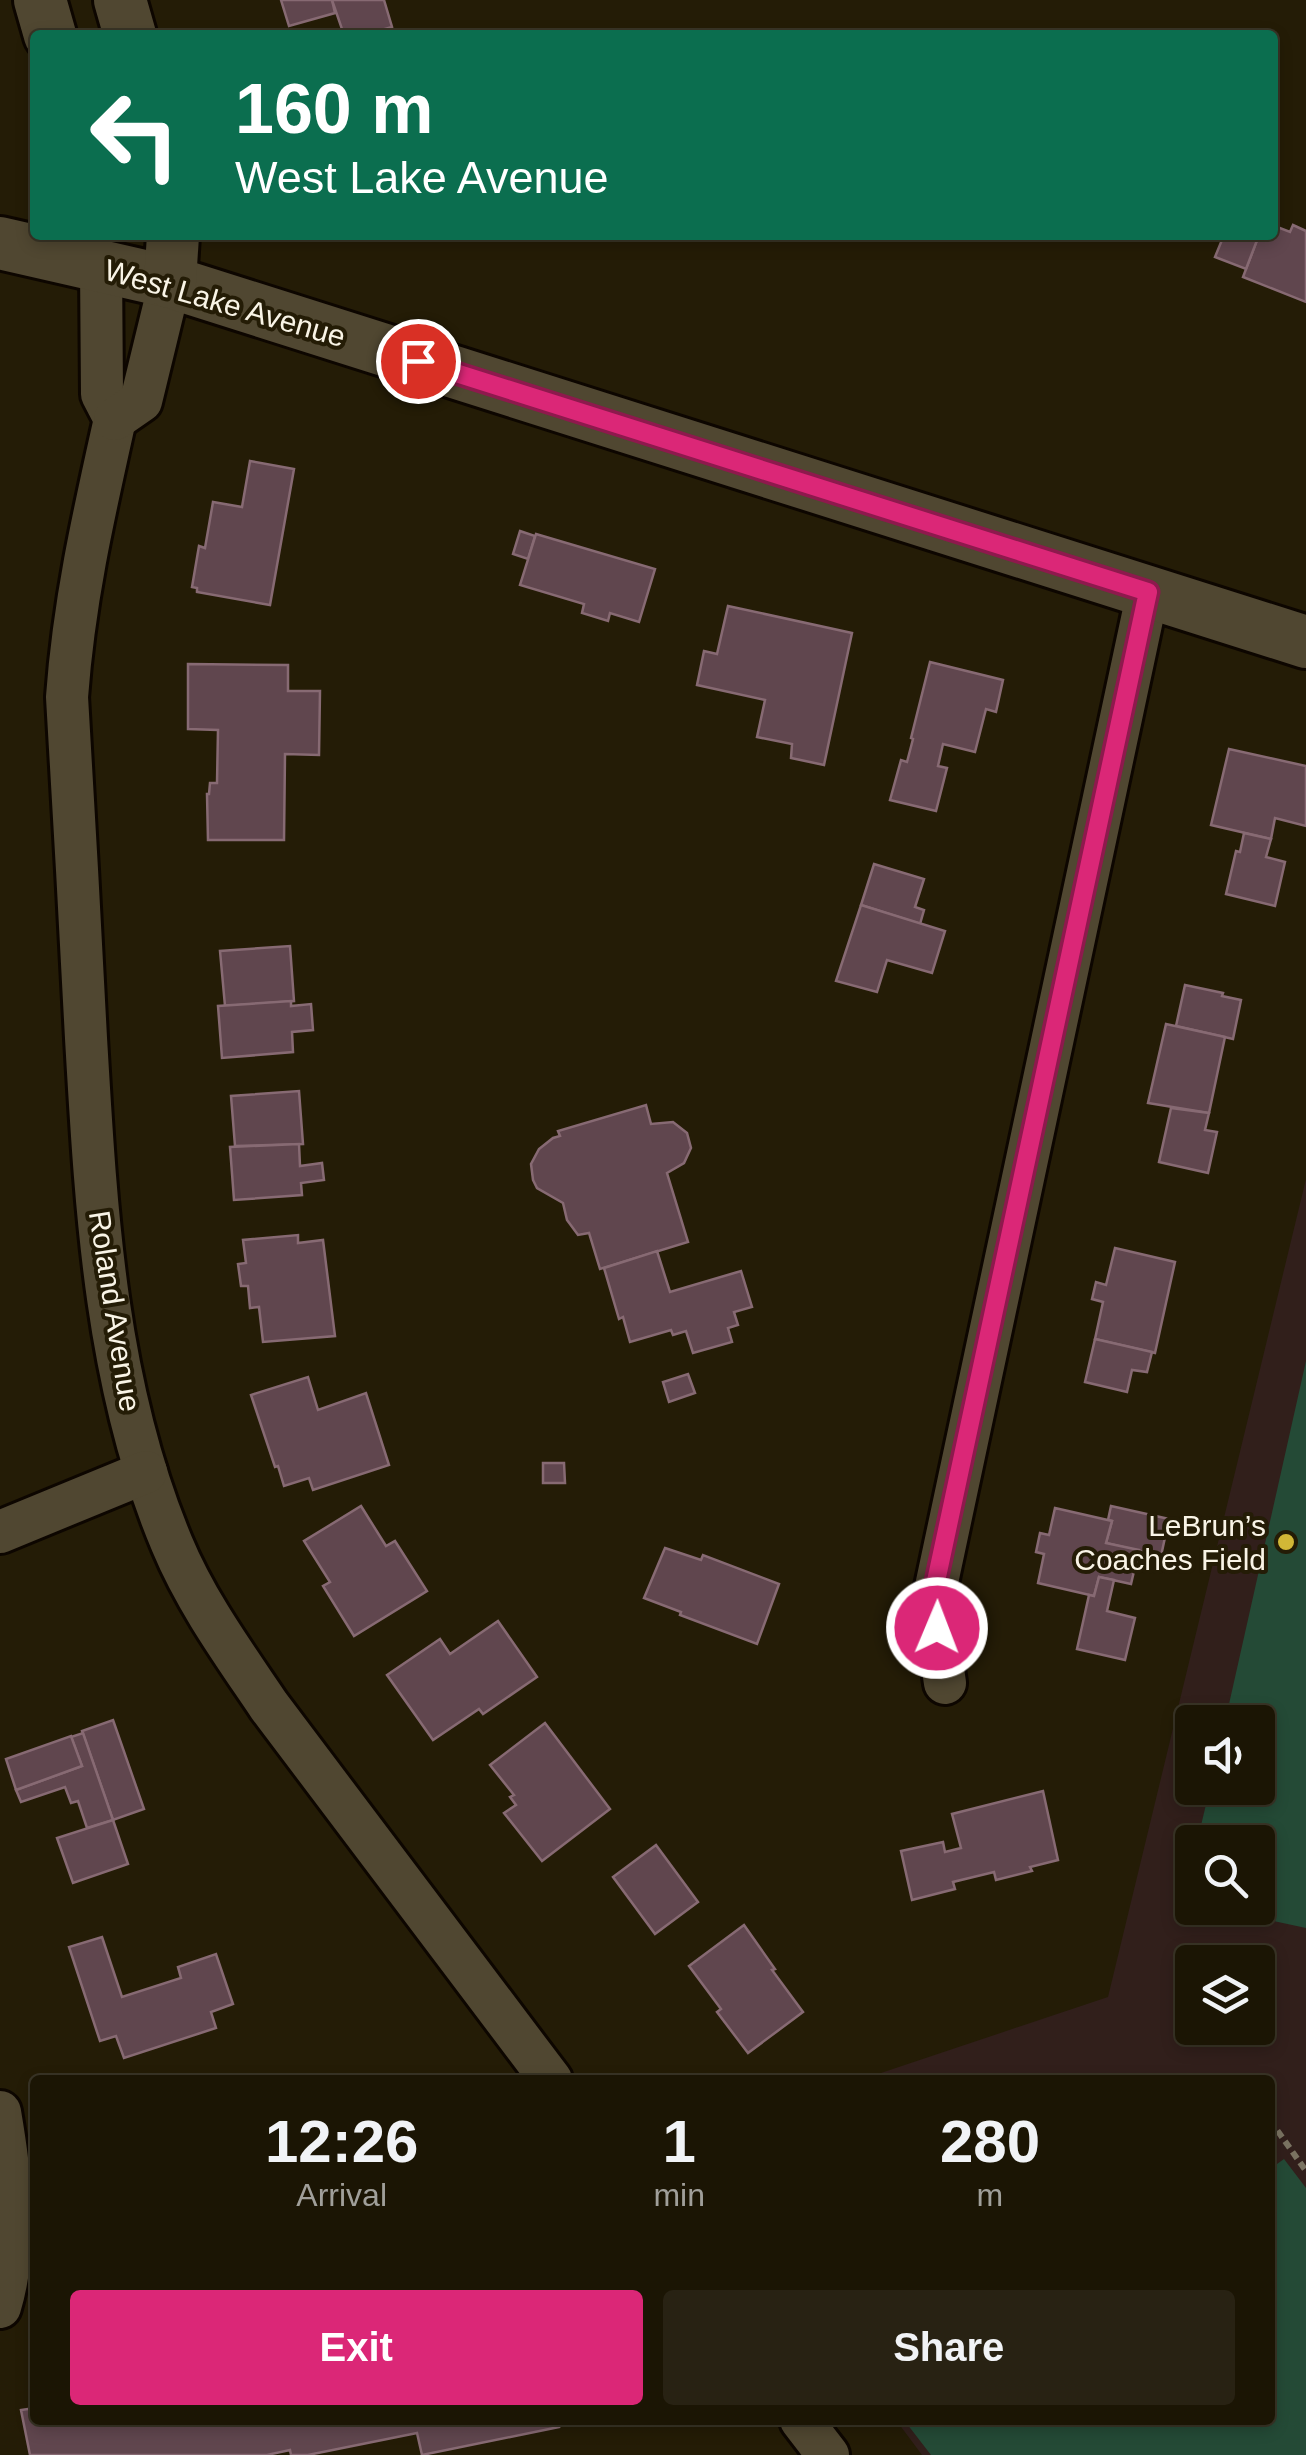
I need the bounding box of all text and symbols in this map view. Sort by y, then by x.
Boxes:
icon: left [70,70,200,200]
text: 160 m [235,70,433,148]
text: West Lake Avenue [235,152,609,203]
street label: West Lake Avenue [101,253,349,353]
pin [376,319,461,404]
icon: arrive [391,334,446,389]
street label: Roland Avenue [83,1208,147,1414]
place label: LeBrun’s Coaches Field [1074,1509,1266,1576]
marker: LeBrun’s Coaches Field [1275,1531,1297,1553]
position arrow [885,1576,989,1680]
map controls [1175,1705,1275,2045]
button: sound [1175,1705,1275,1805]
button: search [1175,1825,1275,1925]
button: layers [1175,1945,1275,2045]
text: 12:26 [265,2108,418,2175]
text: 1 [662,2108,696,2175]
text: 280 [940,2108,1040,2175]
text: Arrival [296,2177,387,2213]
text: min [653,2177,705,2213]
text: m [977,2177,1003,2213]
button: Exit [70,2290,643,2405]
button: Share [663,2290,1235,2405]

